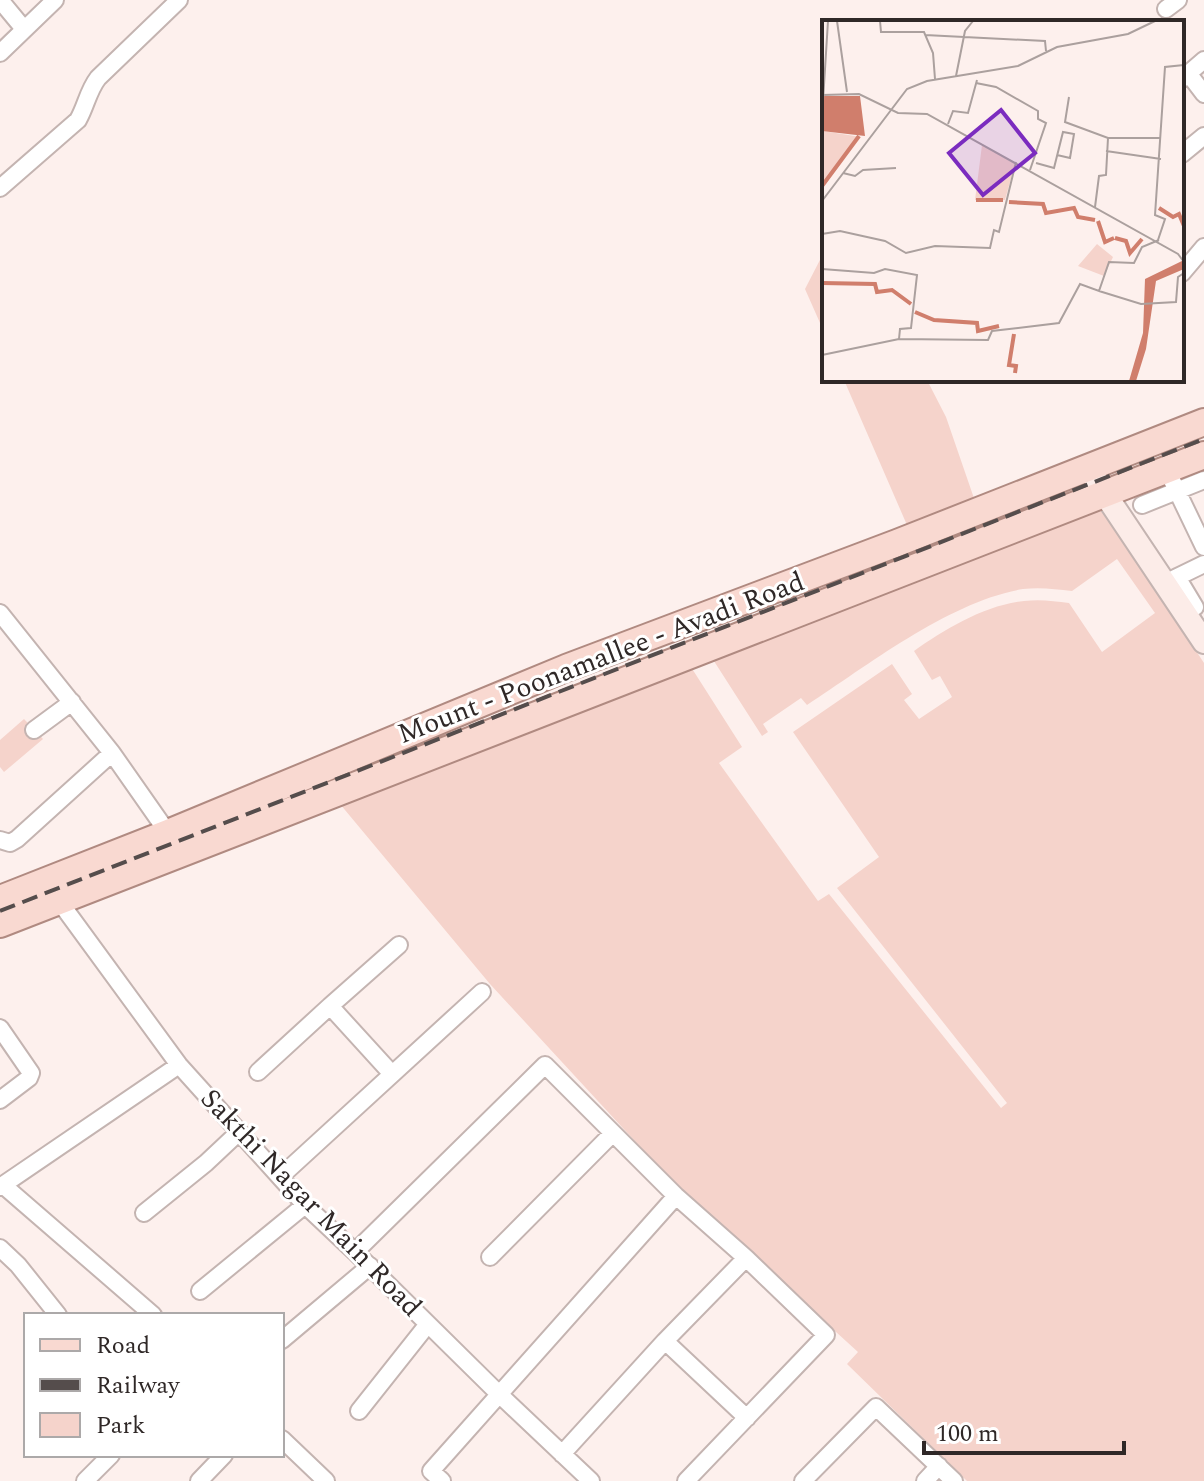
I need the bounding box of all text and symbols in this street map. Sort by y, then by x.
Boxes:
inset map [822,20,1184,382]
street label: Mount - Poonamallee - Avadi Road [391,560,811,756]
street label: Sakthi Nagar Main Road [190,1079,432,1327]
legend [24,1313,284,1457]
text: Road [96,1328,150,1364]
text: Railway [96,1368,181,1404]
scale bar [924,1405,1124,1455]
text: Park [96,1408,146,1444]
text: 100 m [936,1416,999,1452]

